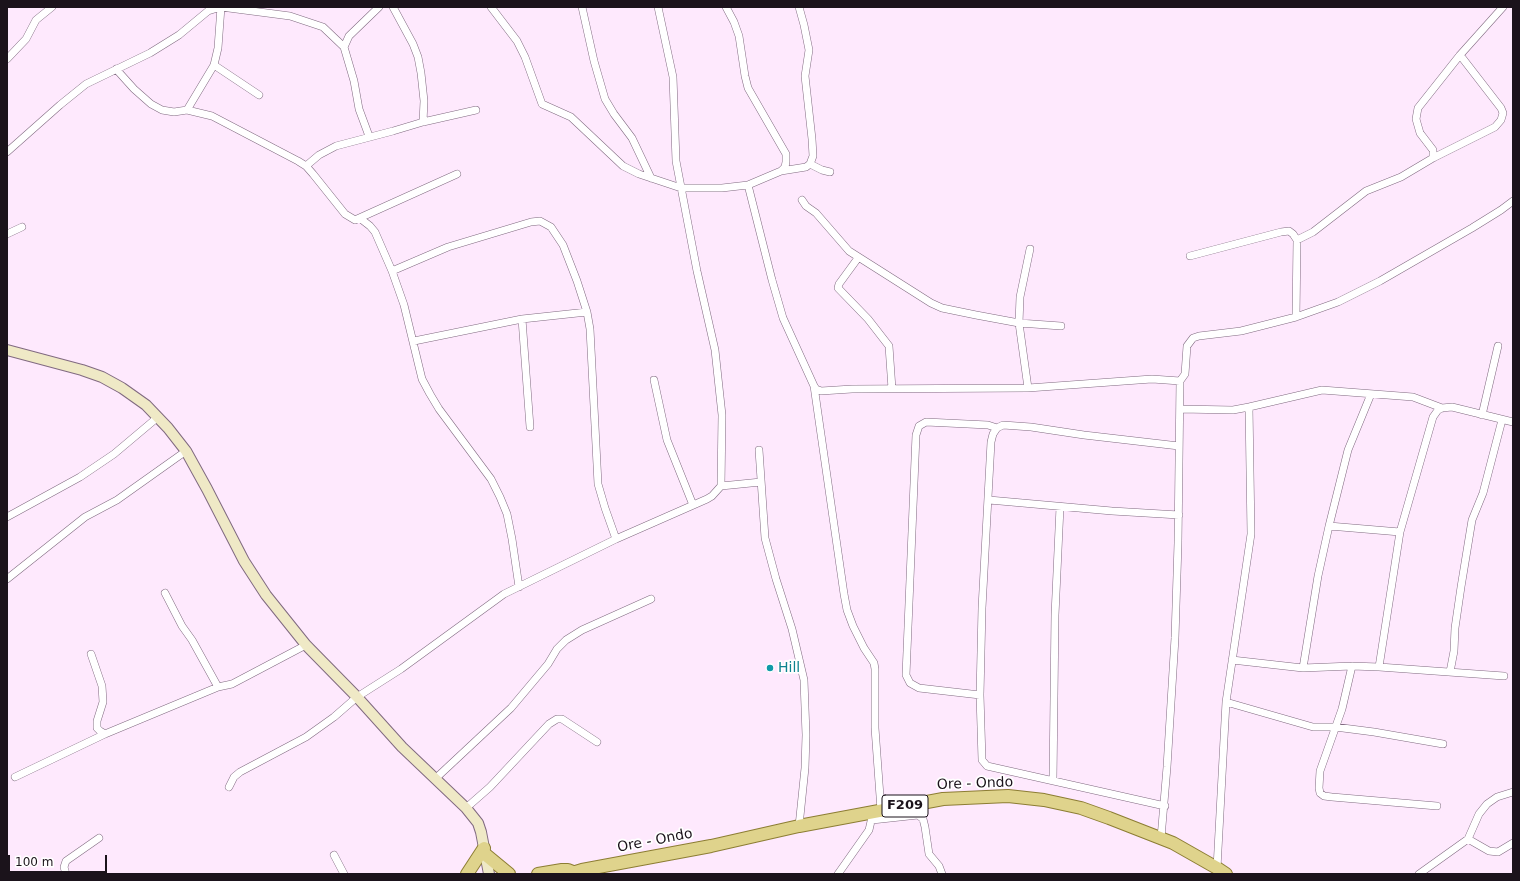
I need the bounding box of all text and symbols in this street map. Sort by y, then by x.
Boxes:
place label: Hill [778,660,800,676]
marker: Hill [765,663,775,673]
street label: Ore - Ondo [937,774,1013,794]
road number: F209 [882,795,928,817]
street label: Ore - Ondo [616,825,694,857]
scale bar [10,847,109,873]
text: 100 m [15,855,53,869]

